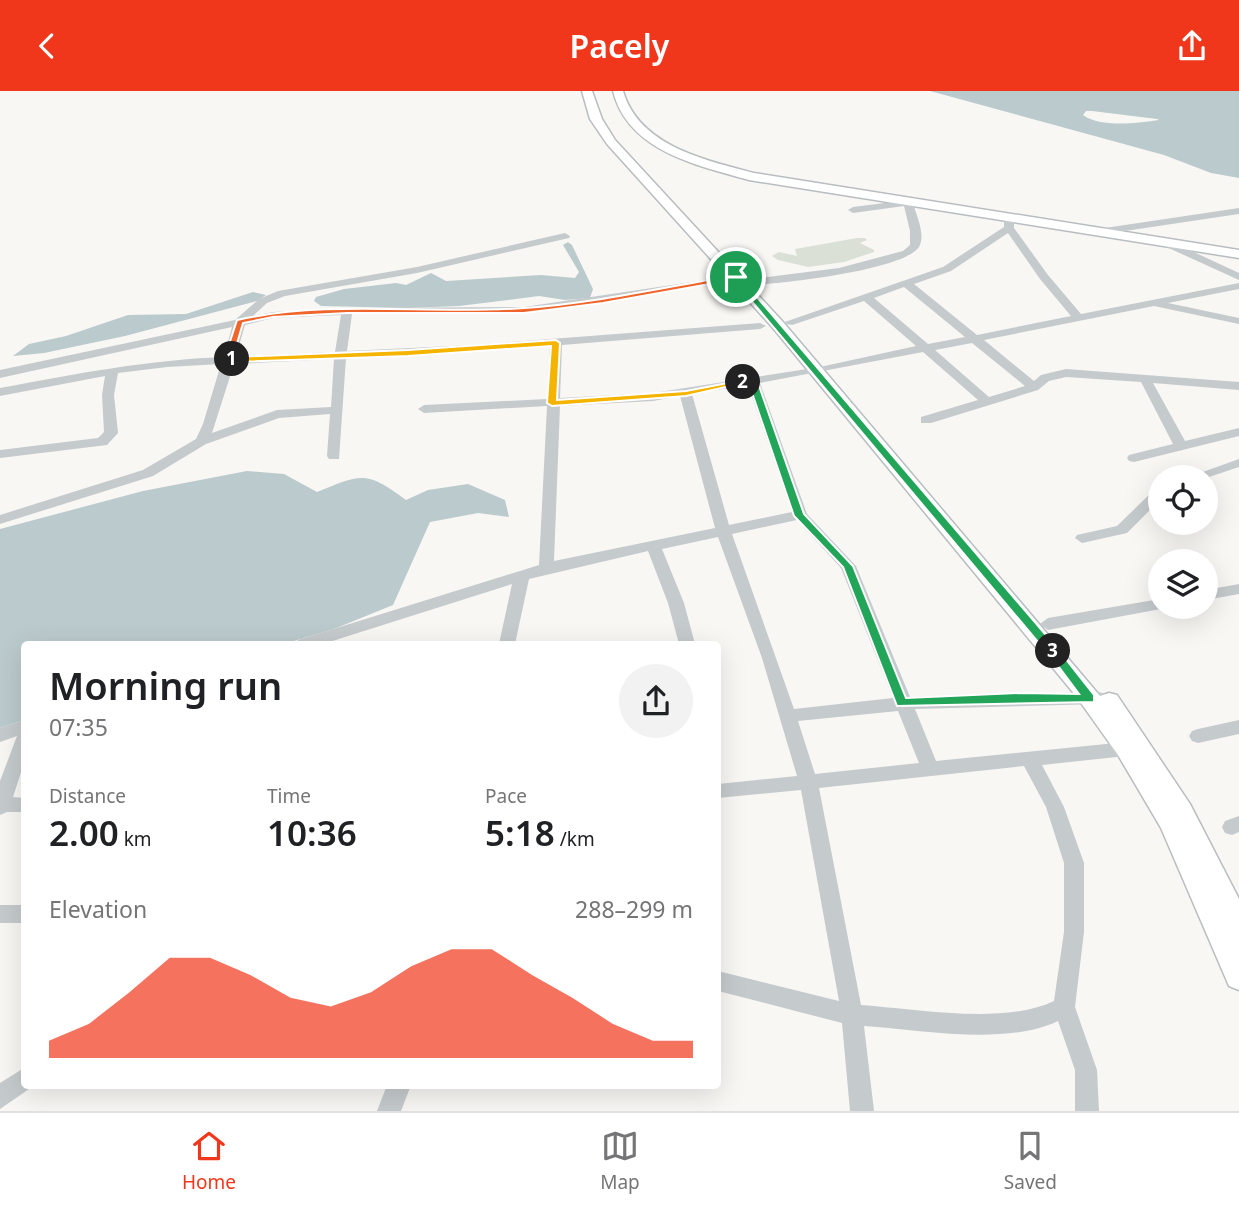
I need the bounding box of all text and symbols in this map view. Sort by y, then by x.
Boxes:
text: Pacely [570,24,669,67]
icon: back [28,27,66,65]
icon: share [1173,27,1211,65]
pin [706,247,766,307]
icon: arrive [717,258,755,296]
pin: 1 [215,341,250,377]
text: 1 [226,345,237,371]
pin: 2 [726,365,760,399]
text: 2 [737,368,748,394]
map controls [1148,465,1218,619]
button: locate [1148,465,1218,535]
button: layers [1148,549,1218,619]
pin: 3 [1036,633,1070,669]
text: 3 [1047,637,1058,663]
text: Morning run [49,659,282,711]
button: share [619,664,693,738]
text: 07:35 [49,711,108,743]
text: Distance [49,783,126,809]
text: Time [267,783,311,809]
text: Pace [485,783,527,809]
text: 2.00 [49,809,119,856]
text: 10:36 [267,809,357,856]
text: 5:18 [485,809,555,856]
text: km [119,826,152,852]
text: /km [555,826,595,852]
text: Elevation [49,893,147,925]
text: 288–299 m [575,893,693,925]
tab: Home [182,1127,236,1195]
tab: Map [600,1127,640,1195]
tab: Saved [1004,1127,1057,1195]

